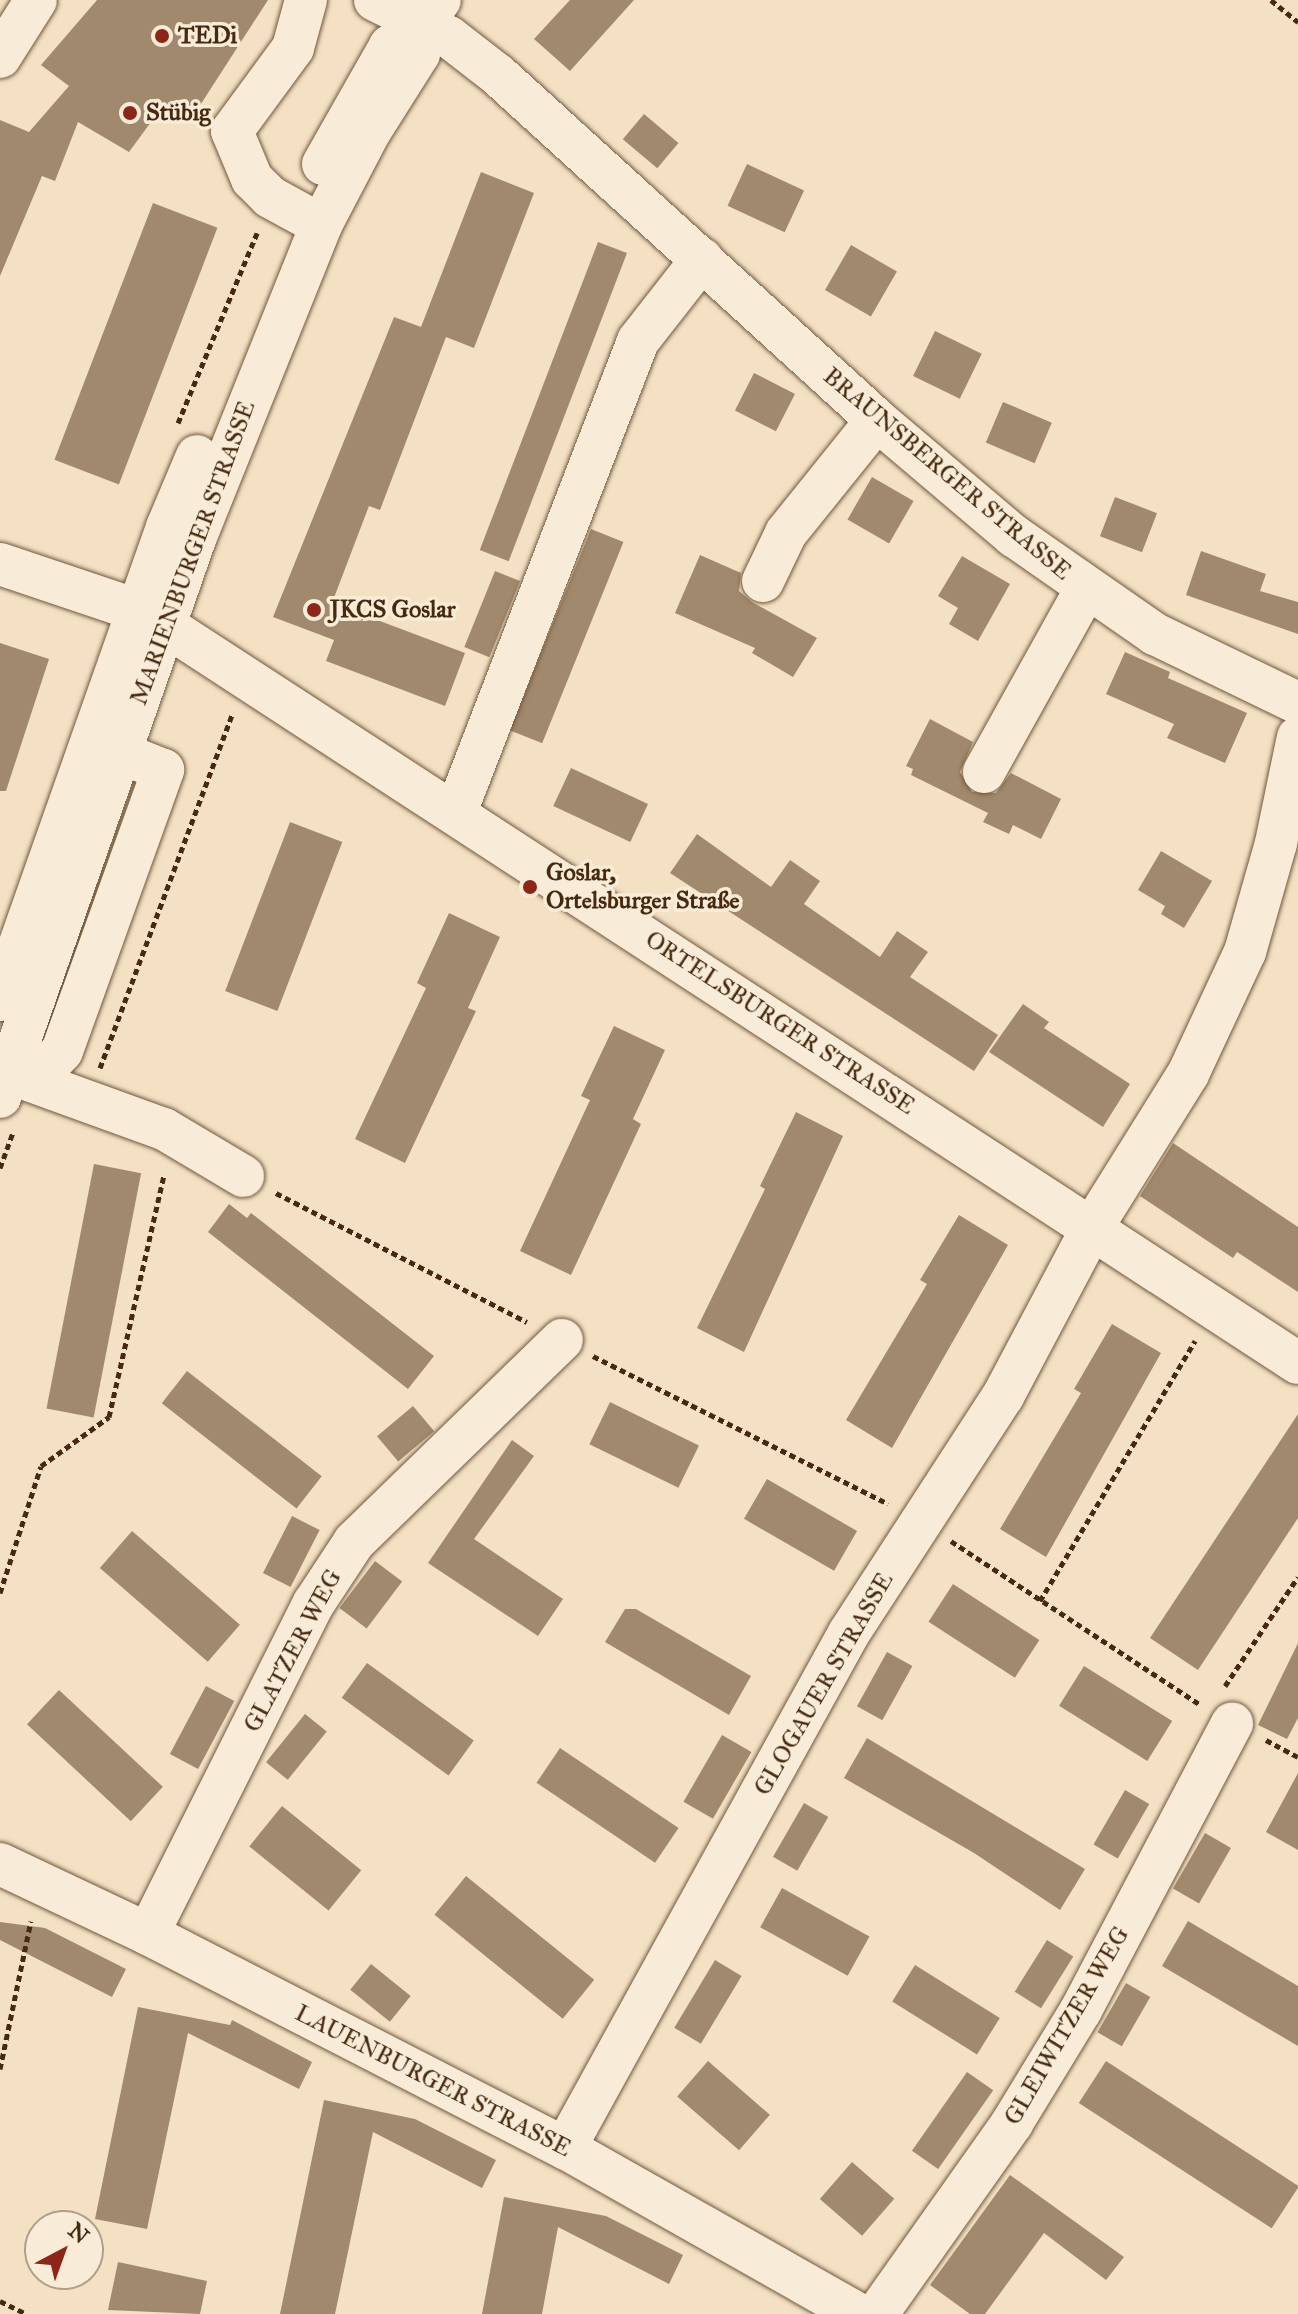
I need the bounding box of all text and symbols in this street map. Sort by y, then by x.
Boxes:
place label: TEDi [178,22,237,50]
marker: TEDi [153,27,171,45]
place label: Stübig [146,99,210,127]
marker: Stübig [121,104,139,122]
street label: BRAUNSBERGER STRASSE [817,362,1077,586]
street label: MARIENBURGER STRASSE [125,397,261,709]
place label: JKCS Goslar [330,596,456,624]
marker: JKCS Goslar [305,601,323,619]
place label: Goslar, Ortelsburger Straße [546,859,740,915]
marker: Goslar, Ortelsburger Straße [521,878,539,896]
street label: ORTELSBURGER STRASSE [640,925,920,1121]
street label: GLATZER WEG [238,1565,348,1737]
street label: GLOGAUER STRASSE [748,1567,900,1801]
street label: GLEIWITZER WEG [999,1922,1135,2130]
street label: LAUENBURGER STRASSE [290,1999,576,2163]
north arrow [24,2210,104,2290]
text: N [63,2217,95,2249]

